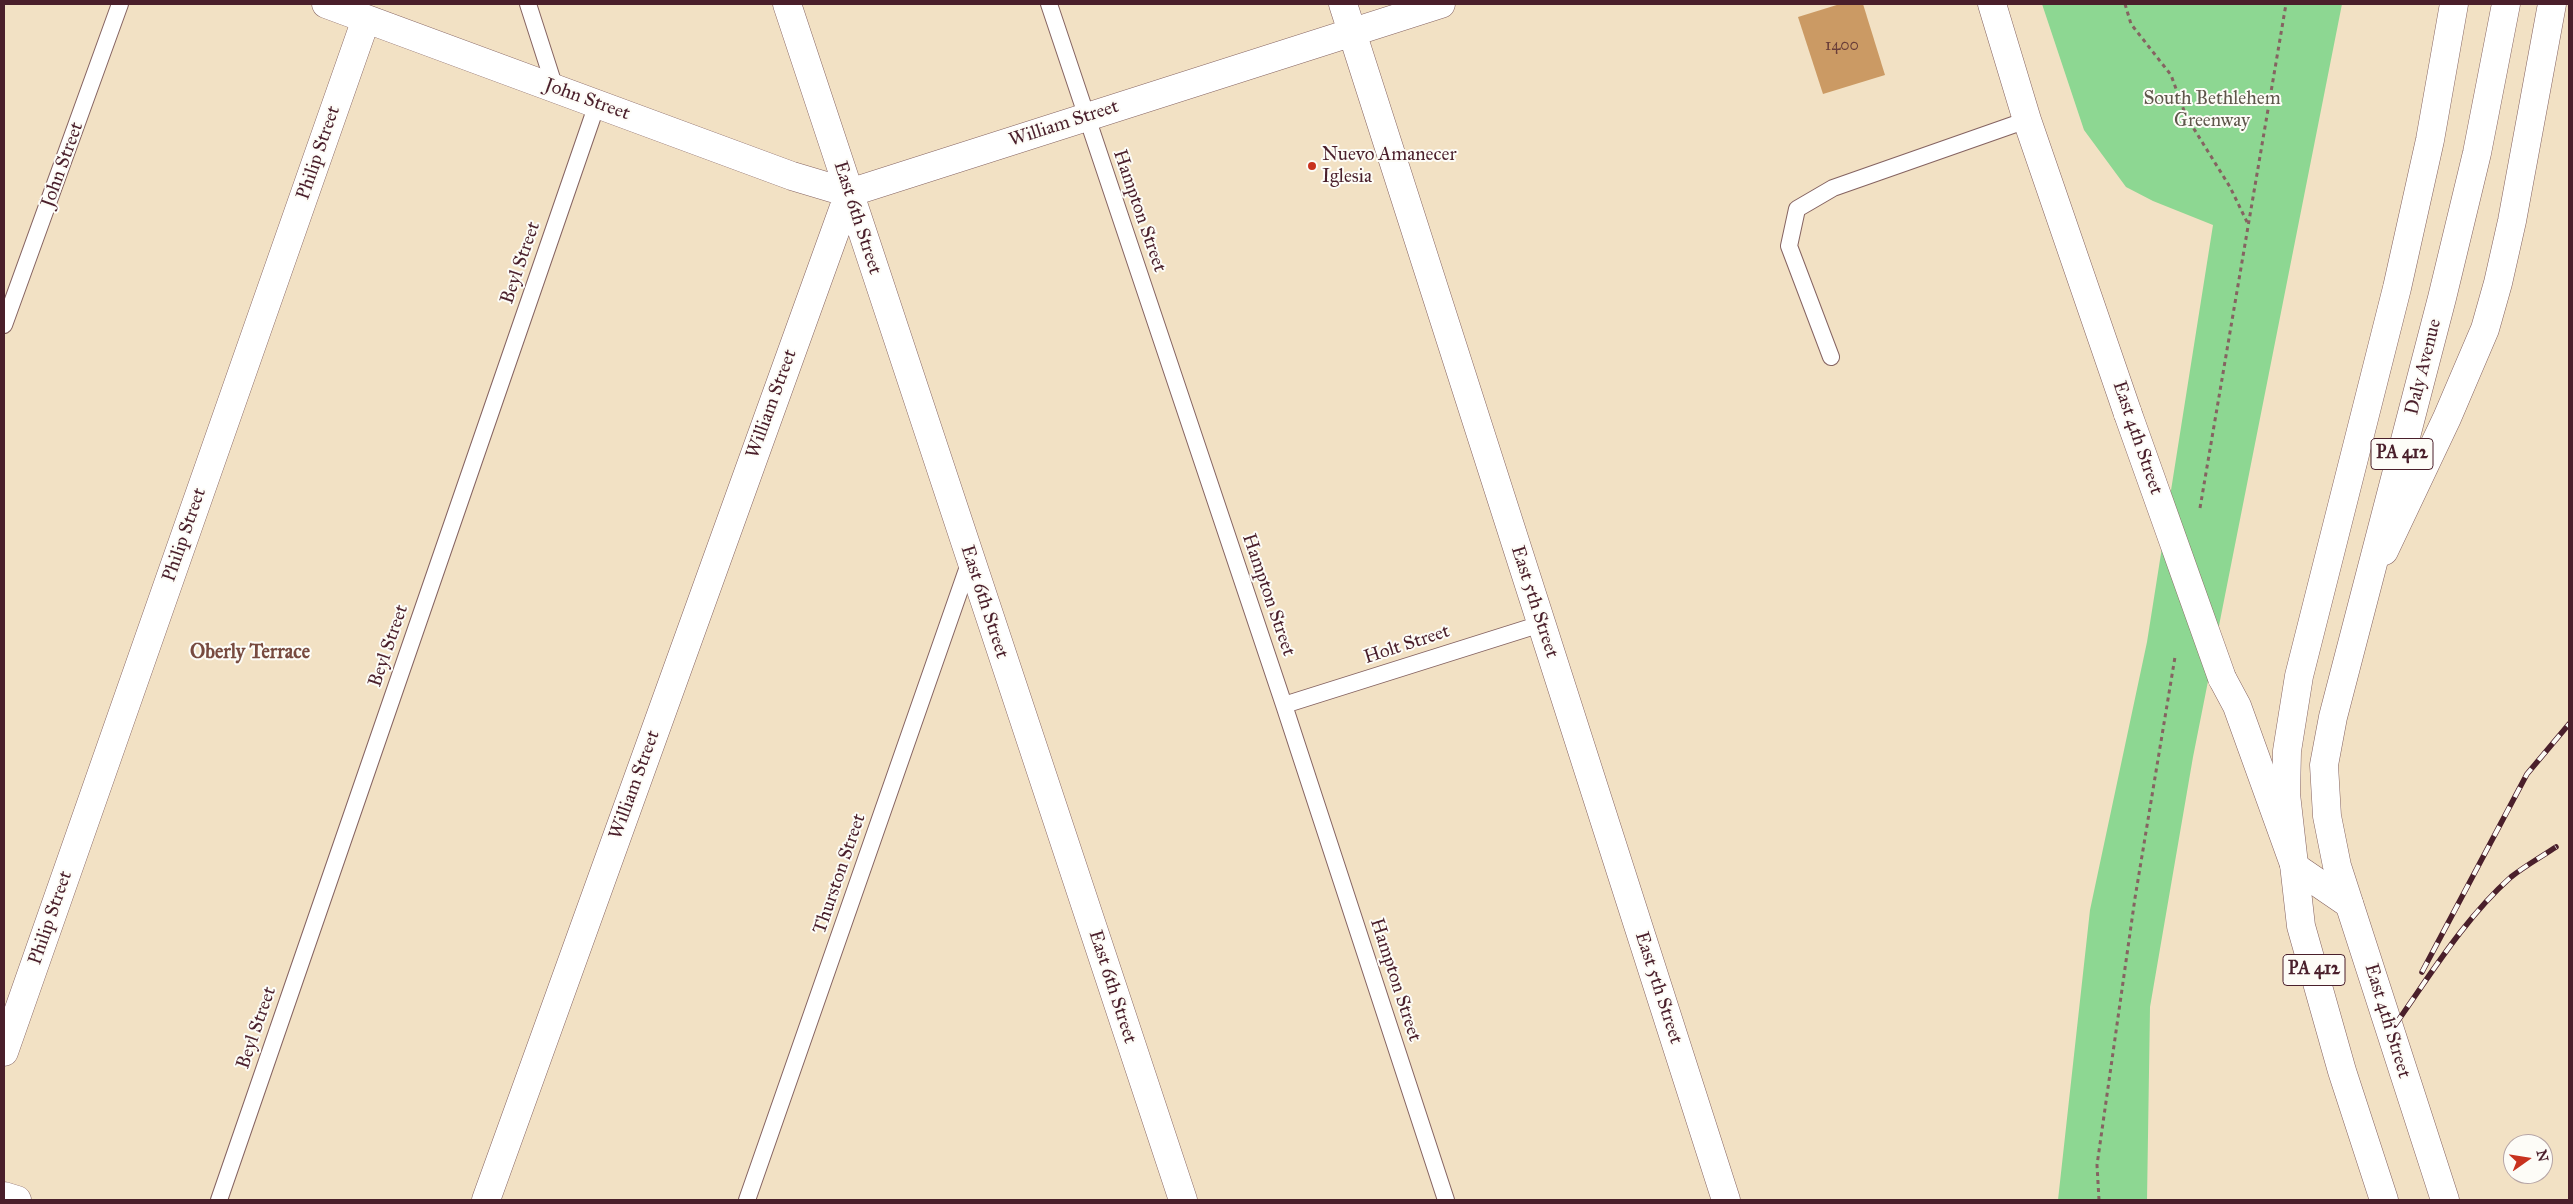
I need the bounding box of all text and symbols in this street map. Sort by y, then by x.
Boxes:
house number: 1400 [1825,36,1859,56]
street label: John Street [541,74,633,126]
park label: South Bethlehem Greenway [2143,88,2281,132]
street label: William Street [1006,96,1122,152]
street label: Philip Street [292,103,346,203]
street label: John Street [37,119,89,211]
place label: Nuevo Amanecer Iglesia [1322,144,1457,188]
street label: Hampton Street [1107,147,1171,275]
street label: East 6th Street [828,159,886,277]
marker: Nuevo Amanecer Iglesia [1306,160,1318,172]
street label: Beyl Street [496,219,546,307]
street label: Daly Avenue [2401,317,2447,417]
street label: William Street [742,347,802,461]
street label: East 4th Street [2107,378,2167,498]
road number: PA 412 [2371,438,2433,469]
street label: Philip Street [158,485,212,585]
street label: Hampton Street [1236,531,1300,659]
street label: East 6th Street [955,543,1013,661]
street label: East 5th Street [1505,543,1563,661]
street label: Beyl Street [364,602,414,690]
street label: Holt Street [1361,620,1453,670]
district label: Oberly Terrace [190,641,310,665]
street label: William Street [605,728,665,842]
street label: Thurston Street [809,811,871,937]
street label: Philip Street [24,868,78,968]
street label: Hampton Street [1364,916,1426,1044]
street label: East 6th Street [1083,928,1141,1046]
street label: East 5th Street [1629,929,1687,1047]
road number: PA 412 [2283,954,2345,986]
street label: East 4th Street [2359,961,2415,1081]
street label: Beyl Street [232,984,282,1072]
north arrow [2503,1134,2553,1184]
text: N [2533,1148,2552,1163]

